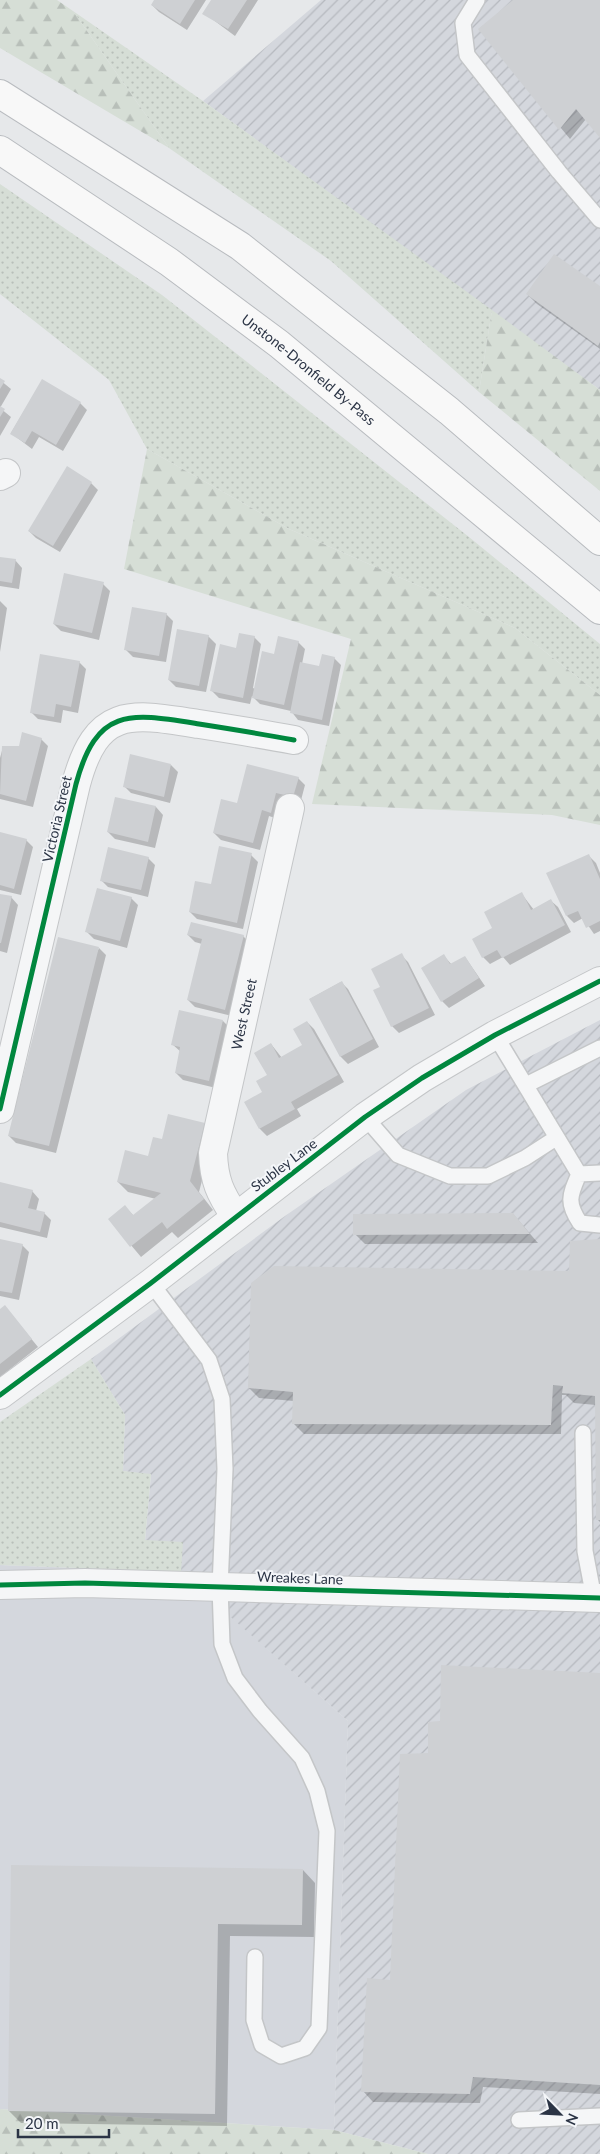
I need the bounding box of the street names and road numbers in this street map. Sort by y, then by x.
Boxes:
street label: Unstone-Dronfield By-Pass [239,310,379,428]
street label: Victoria Street [38,774,75,864]
street label: West Street [227,977,260,1051]
street label: Stubley Lane [247,1134,320,1195]
street label: Wreakes Lane [257,1568,343,1587]

